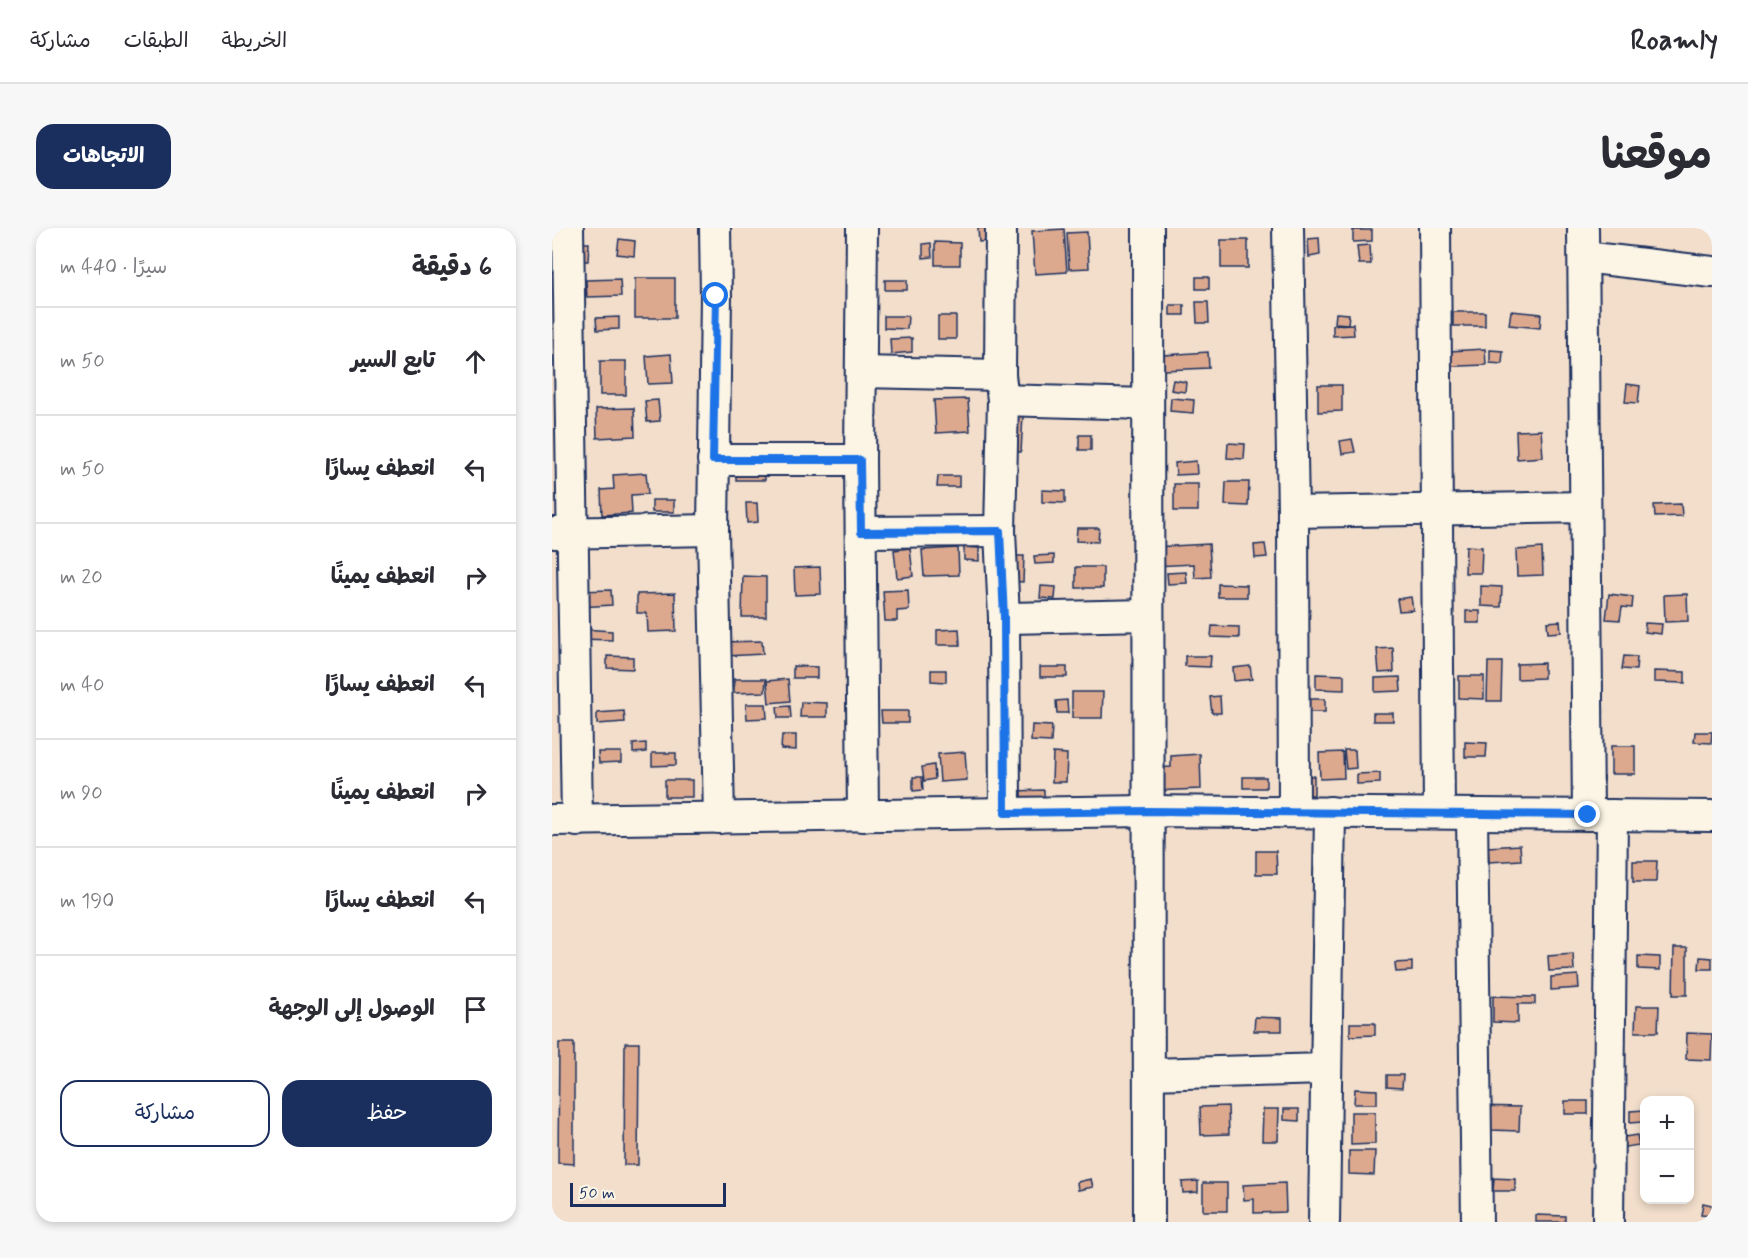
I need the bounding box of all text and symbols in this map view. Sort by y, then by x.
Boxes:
text: Roamly [1630,23,1718,60]
text: مشاركة [30,27,91,55]
text: الطبقات [124,27,189,55]
text: الخريطة [222,27,287,55]
button: الاتجاهات [36,124,171,189]
text: موقعنا [1601,129,1712,184]
text: 6 دقيقة [412,251,492,285]
text: سيرًا · 440 m [60,254,167,281]
route start [702,282,728,308]
icon: ahead [459,345,492,378]
text: تابع السير [351,347,435,375]
text: 50 m [60,348,105,375]
icon: left [459,453,492,486]
text: انعطف يسارًا [325,455,435,483]
text: 50 m [60,456,105,483]
icon: right [459,561,492,594]
text: انعطف يمينًا [331,563,435,591]
text: 20 m [60,564,103,591]
icon: left [459,669,492,702]
text: انعطف يسارًا [325,671,435,699]
text: 40 m [60,672,104,699]
icon: right [459,777,492,810]
text: انعطف يمينًا [331,779,435,807]
text: 90 m [60,780,103,807]
route end [1574,801,1600,827]
icon: left [459,885,492,918]
text: انعطف يسارًا [325,887,435,915]
text: 190 m [60,888,114,915]
icon: arrive [459,993,492,1026]
text: الوصول إلى الوجهة [268,995,435,1023]
button: مشاركة [60,1080,270,1147]
button: حفظ [282,1080,492,1147]
map controls [1640,1096,1694,1204]
button: + [1640,1096,1694,1150]
button: − [1640,1150,1694,1204]
scale bar [570,1180,726,1208]
text: 50 m [579,1183,615,1204]

